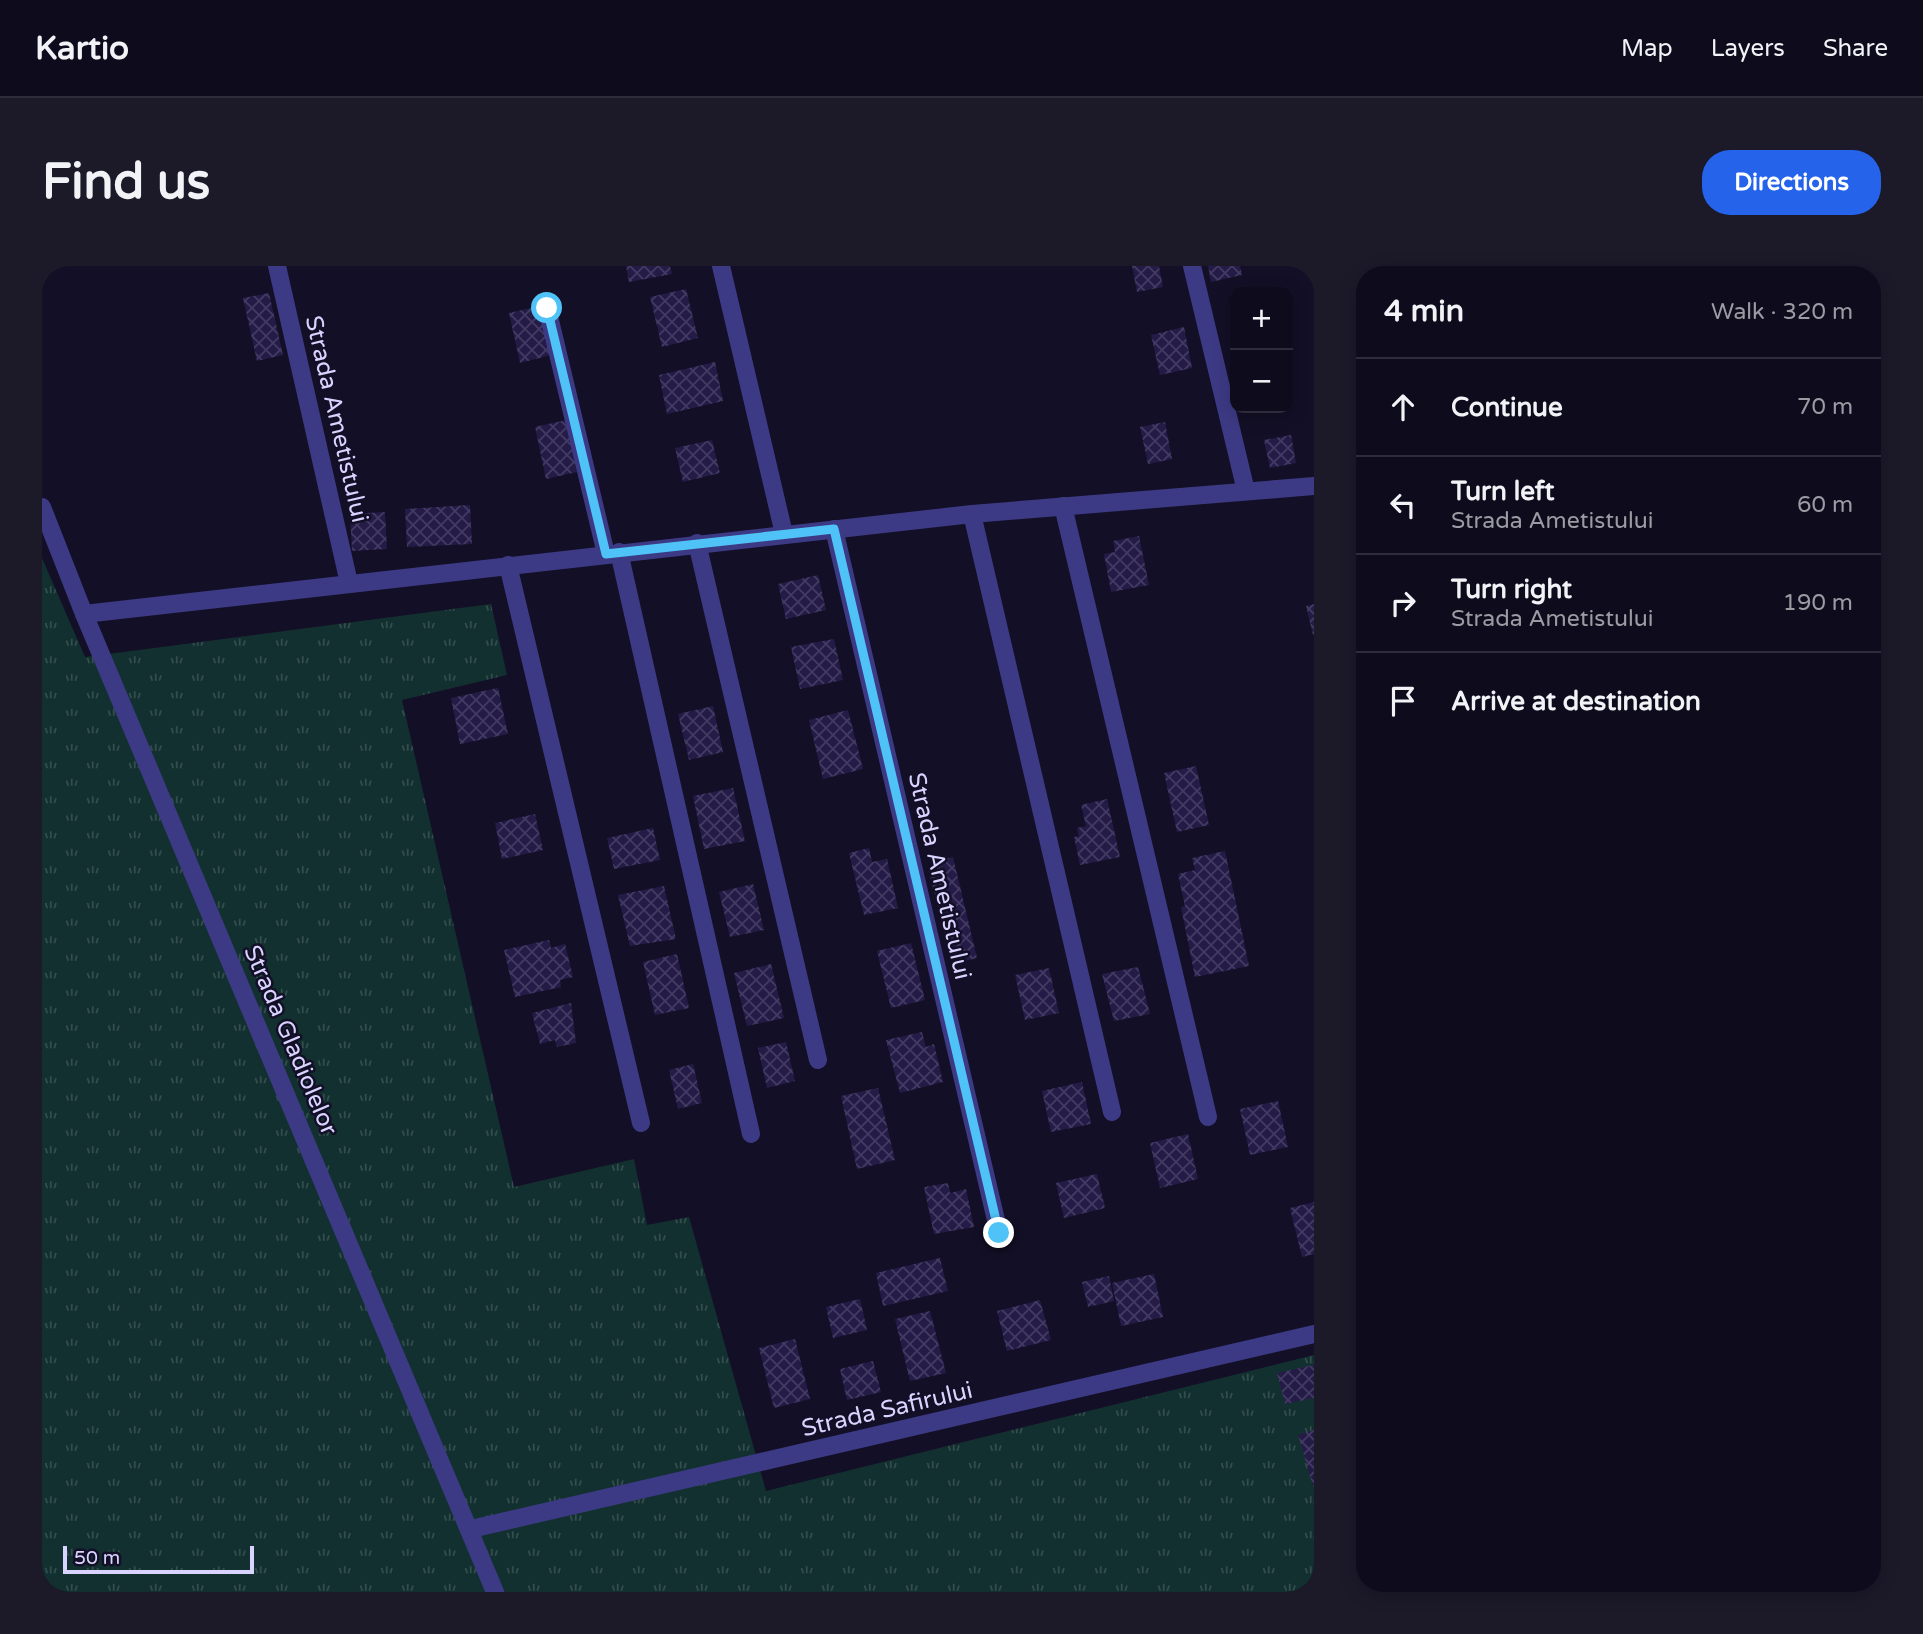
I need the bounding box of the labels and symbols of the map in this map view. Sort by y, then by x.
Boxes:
route start [531,292,562,323]
street label: Strada Ametistului [299,313,374,525]
street label: Strada Ametistului [902,770,977,982]
street label: Strada Gladiolelor [237,941,344,1140]
route end [983,1217,1014,1248]
street label: Strada Safirului [799,1376,975,1443]
scale bar [63,1543,254,1575]

